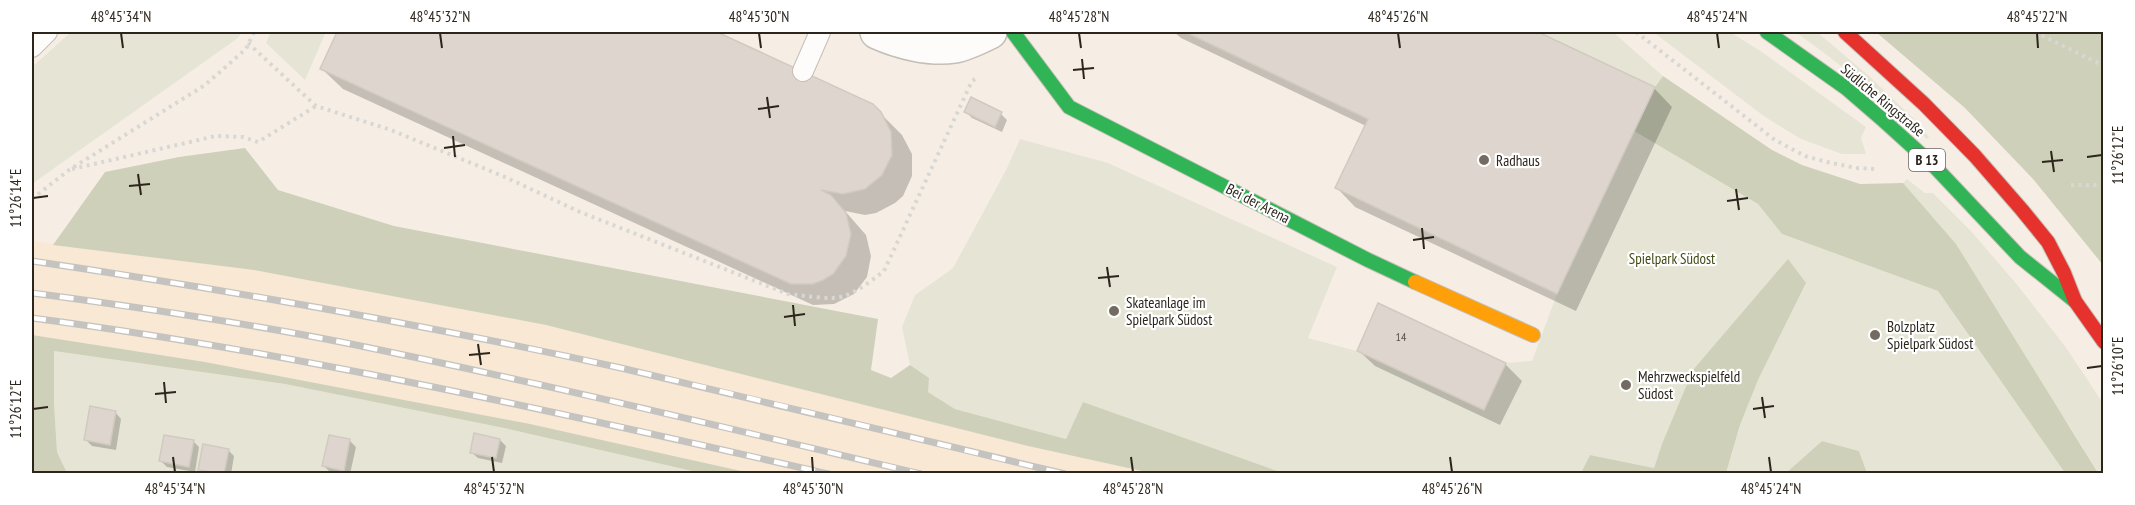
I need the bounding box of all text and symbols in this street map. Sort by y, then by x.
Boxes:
text: 48°45'34"N [91,7,151,26]
text: 48°45'32"N [410,7,470,26]
text: 48°45'30"N [729,7,789,26]
text: 48°45'28"N [1049,7,1109,26]
text: 48°45'26"N [1368,7,1428,26]
text: 48°45'24"N [1687,7,1747,26]
text: 48°45'22"N [2007,7,2067,26]
street label: Südliche Ringstraße [1837,59,1929,141]
text: 11°26'12"E [2108,125,2127,185]
road number: B 13 [1909,149,1945,171]
place label: Radhaus [1496,151,1540,170]
marker: Radhaus [1477,153,1491,167]
text: 11°26'14"E [6,168,25,228]
street label: Bei der Arena [1223,179,1293,227]
park label: Spielpark Südost [1629,249,1715,268]
place label: Skateanlage im Spielpark Südost [1126,293,1212,329]
marker: Skateanlage im Spielpark Südost [1107,304,1121,318]
place label: Bolzplatz Spielpark Südost [1887,317,1973,353]
marker: Bolzplatz Spielpark Südost [1868,328,1882,342]
house number: 14 [1396,329,1407,344]
text: 11°26'10"E [2108,336,2127,396]
place label: Mehrzweckspielfeld Südost [1638,367,1740,403]
marker: Mehrzweckspielfeld Südost [1619,378,1633,392]
text: 11°26'12"E [6,379,25,439]
text: 48°45'34"N [145,479,205,498]
text: 48°45'32"N [464,479,524,498]
text: 48°45'30"N [783,479,843,498]
text: 48°45'28"N [1103,479,1163,498]
text: 48°45'26"N [1422,479,1482,498]
text: 48°45'24"N [1741,479,1801,498]

